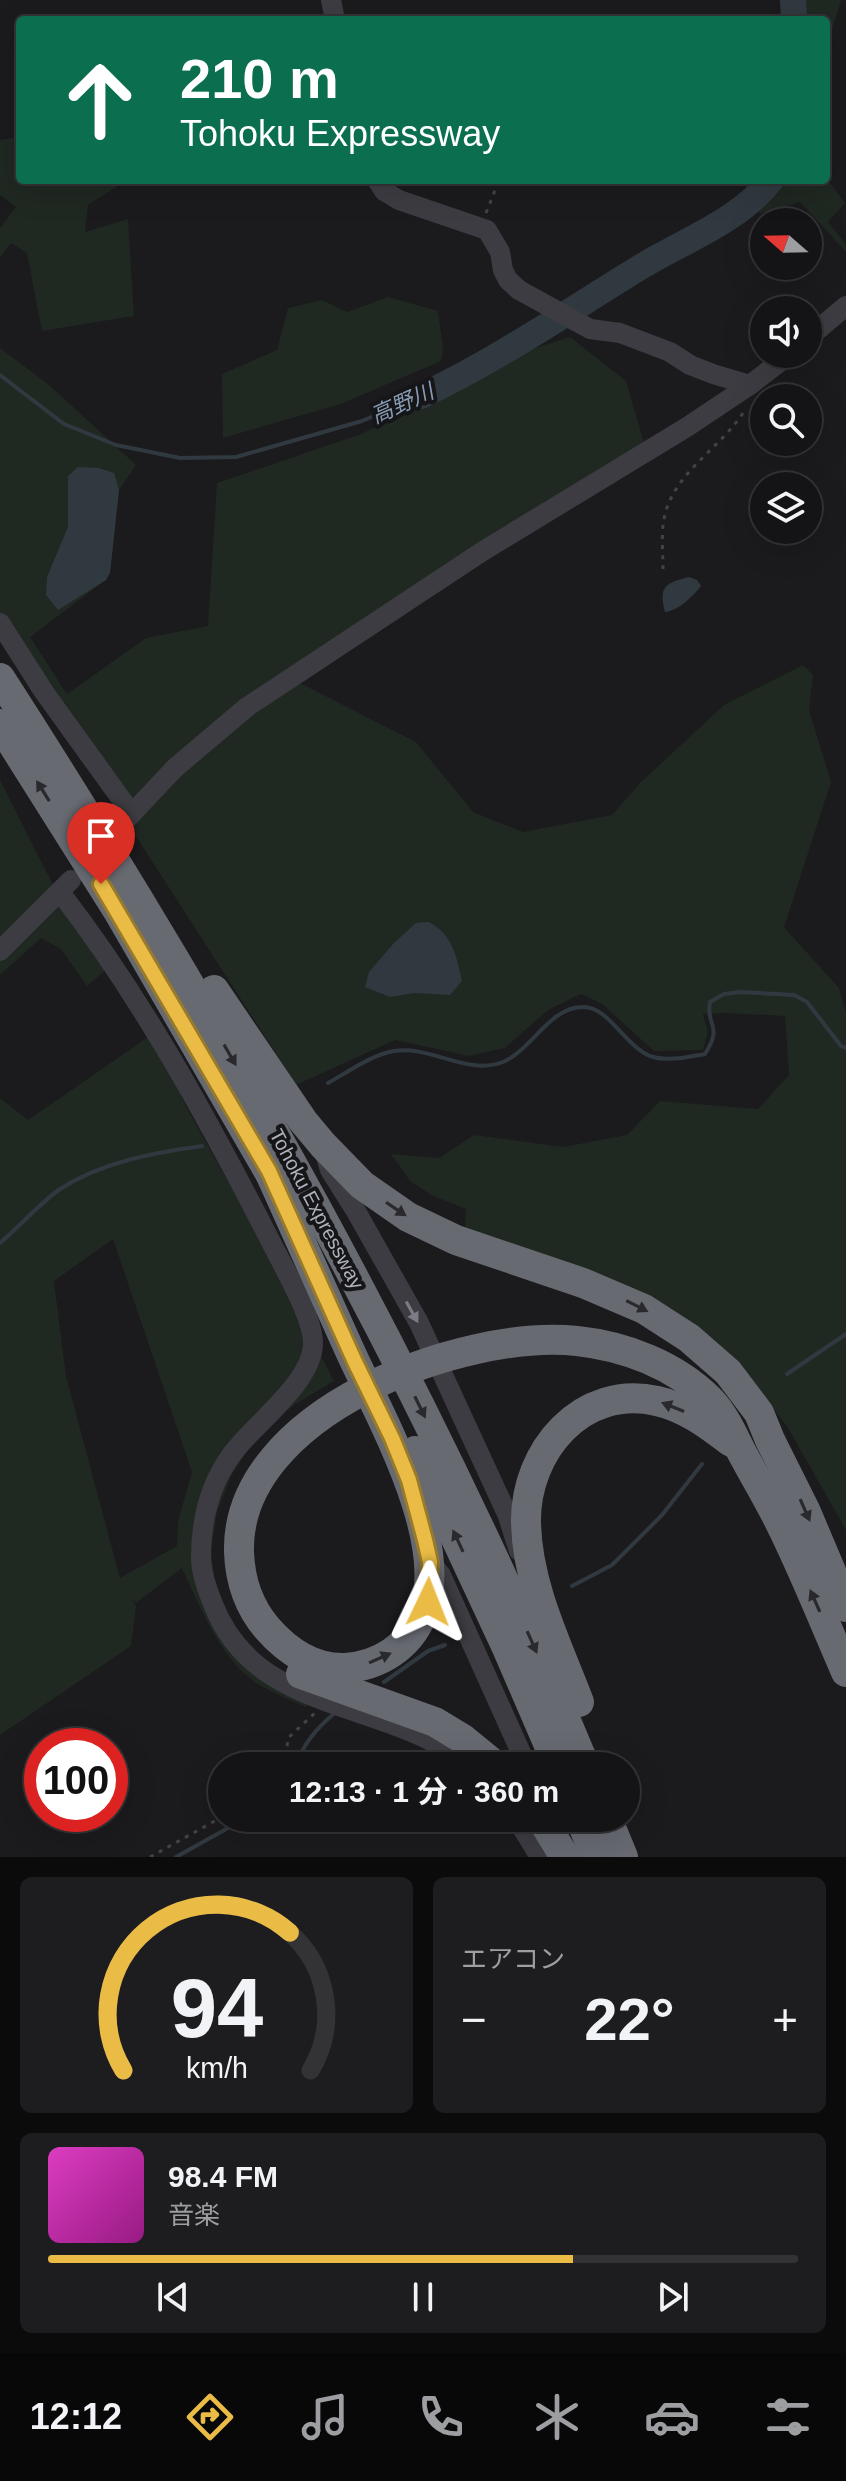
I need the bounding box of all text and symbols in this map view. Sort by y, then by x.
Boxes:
text: 210 m [180,47,339,110]
icon: ahead [48,48,152,152]
text: Tohoku Expressway [180,113,500,154]
north arrow [750,208,822,280]
map controls [750,208,822,544]
button: sound [750,296,822,368]
water label: 高野川 [367,378,439,428]
button: search [750,384,822,456]
button: layers [750,472,822,544]
one-way arrow [35,781,50,802]
pin [67,802,135,884]
icon: arrive [79,814,123,858]
one-way arrow [223,1044,237,1066]
street label: Tohoku Expressway [266,1125,368,1293]
one-way arrow [386,1201,407,1216]
one-way arrow [625,1299,648,1313]
one-way arrow [405,1301,419,1323]
one-way arrow [413,1395,427,1418]
one-way arrow [661,1400,685,1413]
one-way arrow [798,1498,812,1522]
one-way arrow [451,1530,465,1553]
position arrow [386,1560,470,1644]
one-way arrow [808,1589,821,1612]
one-way arrow [525,1630,538,1654]
one-way arrow [369,1652,392,1665]
speed limit sign: 100 [24,1728,128,1832]
text: 12:13 · 1 分 · 360 m [289,1775,559,1808]
text: エアコン [461,1944,565,1974]
text: 94 [170,1962,263,2055]
text: 22° [584,1986,675,2053]
text: − [461,1995,487,2044]
text: + [772,1995,798,2044]
text: km/h [186,2052,247,2084]
text: 98.4 FM [168,2160,278,2193]
text: 音楽 [168,2200,220,2230]
icon: previous [151,2275,195,2319]
icon: pause [401,2275,445,2319]
icon: next [651,2275,695,2319]
icon: directions [182,2389,238,2445]
icon: music [297,2389,353,2445]
icon: phone [413,2389,469,2445]
icon: climate [529,2389,585,2445]
icon: car [644,2389,700,2445]
icon: filters [760,2389,816,2445]
text: 12:12 [30,2396,122,2437]

